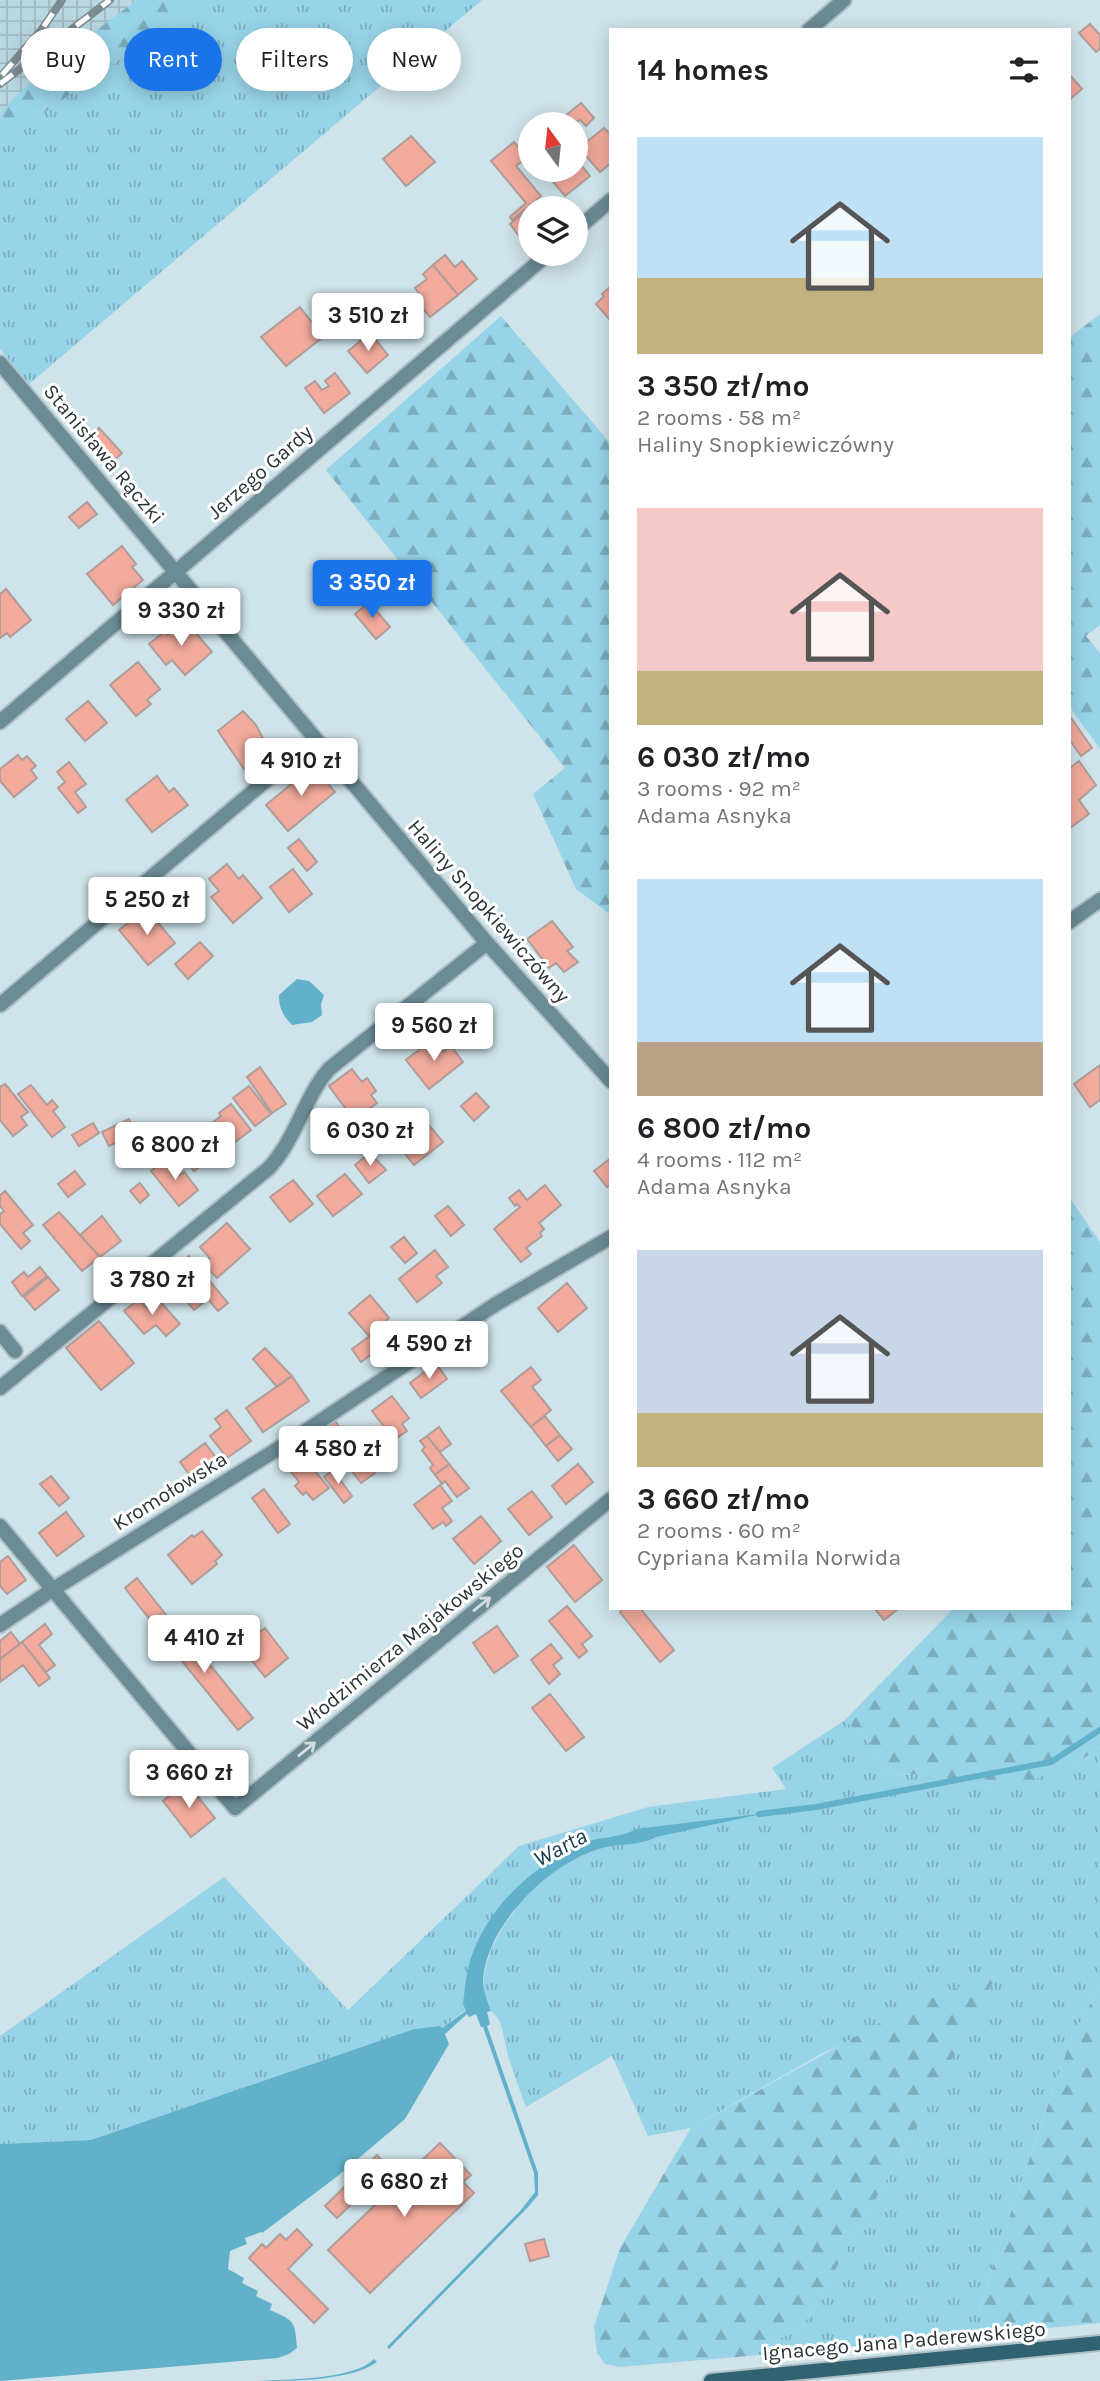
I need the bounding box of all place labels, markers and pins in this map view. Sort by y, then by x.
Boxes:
pin: 3 510 zł [296,294,440,353]
pin: 3 350 zł [300,560,444,620]
pin: 9 330 zł [109,588,253,648]
pin: 4 910 zł [229,738,373,798]
pin: 5 250 zł [75,878,219,937]
pin: 9 560 zł [362,1004,506,1063]
pin: 6 030 zł [298,1108,442,1168]
pin: 6 800 zł [103,1122,247,1182]
pin: 3 780 zł [80,1258,224,1317]
pin: 4 590 zł [357,1322,501,1381]
pin: 4 580 zł [266,1426,410,1486]
pin: 4 410 zł [132,1616,276,1675]
pin: 3 660 zł [117,1750,261,1810]
pin: 6 680 zł [332,2160,476,2219]

